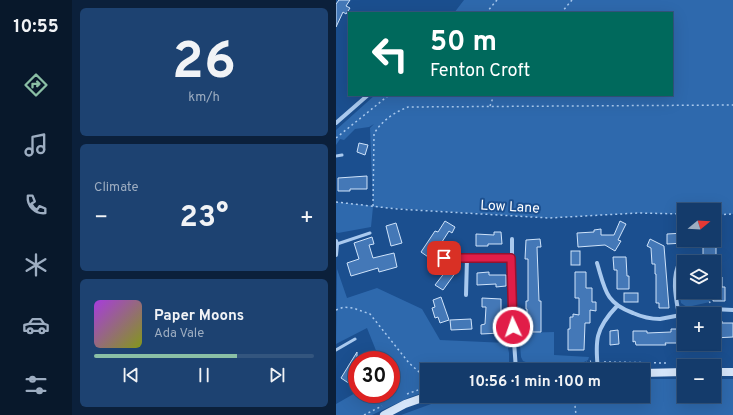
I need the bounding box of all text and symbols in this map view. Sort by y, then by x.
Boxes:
text: 10:55 [13,16,59,39]
text: 50 m [430,25,497,61]
icon: left [364,28,416,80]
text: 26 [172,31,236,97]
text: Fenton Croft [430,60,530,83]
icon: directions [22,71,50,99]
text: km/h [188,90,220,106]
icon: music [22,131,50,159]
text: Climate [94,180,139,196]
icon: phone [22,191,50,219]
street label: Low Lane [480,197,540,218]
text: 23° [180,200,228,237]
north arrow [677,203,721,247]
map controls [677,203,721,403]
text: − [94,205,108,232]
text: + [300,205,314,232]
pin [427,241,461,275]
icon: arrive [433,247,455,269]
icon: climate [22,251,50,279]
button: layers [677,255,721,299]
position arrow [492,306,534,348]
text: Paper Moons [154,307,244,326]
button: + [677,307,721,351]
icon: car [22,311,50,339]
text: Ada Vale [154,326,204,342]
speed limit sign: 30 [348,351,400,403]
button: − [677,359,721,403]
icon: previous [120,364,142,386]
icon: pause [193,364,215,386]
icon: next [266,364,288,386]
icon: filters [22,371,50,399]
text: 10:56 · 1 min · 100 m [469,373,601,392]

